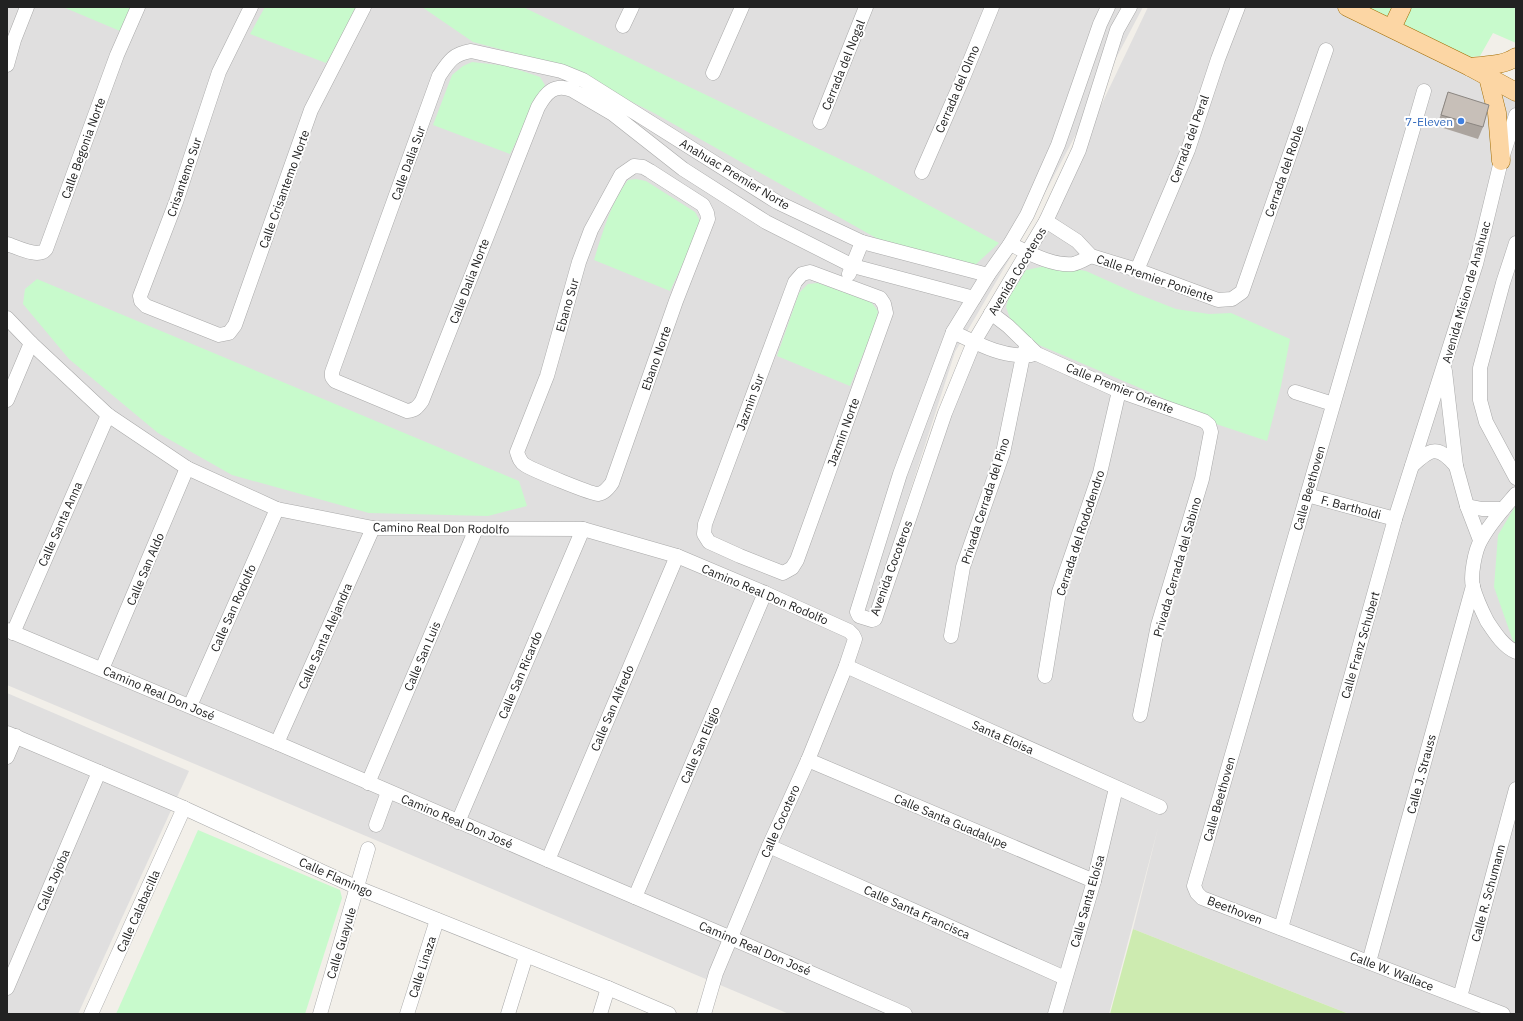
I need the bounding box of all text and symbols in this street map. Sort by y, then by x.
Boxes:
street label: Cerrada del Nogal [818,18,868,112]
street label: Cerrada del Olmo [932,43,982,135]
street label: Cerrada del Peral [1166,93,1212,185]
street label: Calle Begonia Norte [58,95,108,201]
place label: 7-Eleven [1405,114,1453,129]
marker: 7-Eleven [1456,116,1466,126]
street label: Calle Dalia Sur [388,123,429,202]
street label: Cerrada del Roble [1261,123,1307,219]
street label: Calle Crisantemo Norte [256,127,313,250]
street label: Crisantemo Sur [163,135,205,219]
street label: Anahuac Premier Norte [677,135,793,213]
street label: Avenida Mision de Anahuac [1439,219,1493,365]
street label: Avenida Cocoteros [985,224,1049,318]
street label: Calle Dalia Norte [446,236,492,326]
street label: Calle Premier Poniente [1094,251,1216,305]
street label: Ebano Sur [552,276,582,333]
street label: Ebano Norte [638,323,674,392]
street label: Calle Premier Oriente [1064,359,1177,417]
street label: Jazmin Sur [733,371,767,432]
street label: Jazmin Norte [824,395,862,468]
street label: Privada Cerrada del Pino [957,436,1013,566]
street label: Calle Beethoven [1290,444,1328,532]
street label: Cerrada del Rododendro [1053,468,1108,598]
street label: Calle Santa Anna [35,479,86,569]
street label: F. Bartholdi [1319,492,1383,522]
street label: Privada Cerrada del Sabino [1150,495,1204,639]
street label: Avenida Cocoteros [867,518,915,618]
street label: Camino Real Don Rodolfo [373,519,510,537]
street label: Calle San Aldo [123,530,167,608]
street label: Camino Real Don Rodolfo [699,560,831,628]
street label: Calle San Rodolfo [207,562,259,654]
street label: Calle Santa Alejandra [295,580,355,692]
street label: Calle Franz Schubert [1337,590,1383,700]
street label: Calle San Luis [401,619,443,693]
street label: Calle San Ricardo [495,629,545,721]
street label: Calle San Alfredo [587,662,637,753]
street label: Camino Real Don José [101,663,218,724]
street label: Calle San Eligio [677,704,723,786]
street label: Santa Eloisa [970,717,1037,757]
street label: Calle J. Strauss [1403,732,1439,816]
street label: Calle Beethoven [1200,755,1238,843]
street label: Calle Cocotero [757,782,803,860]
street label: Calle Santa Guadalupe [892,790,1010,852]
street label: Camino Real Don José [399,791,516,852]
street label: Calle R. Schumann [1468,842,1508,944]
street label: Calle Jojoba [33,846,73,913]
street label: Calle Santa Eloísa [1067,852,1108,949]
street label: Calle Flamingo [297,854,376,900]
street label: Calle Calabacilla [113,867,163,955]
street label: Calle Santa Francisca [862,882,973,942]
street label: Beethoven [1205,893,1265,927]
street label: Calle Guayule [323,905,359,981]
street label: Camino Real Don José [697,918,814,979]
street label: Calle Linaza [405,934,439,1000]
street label: Calle W. Wallace [1348,948,1436,994]

